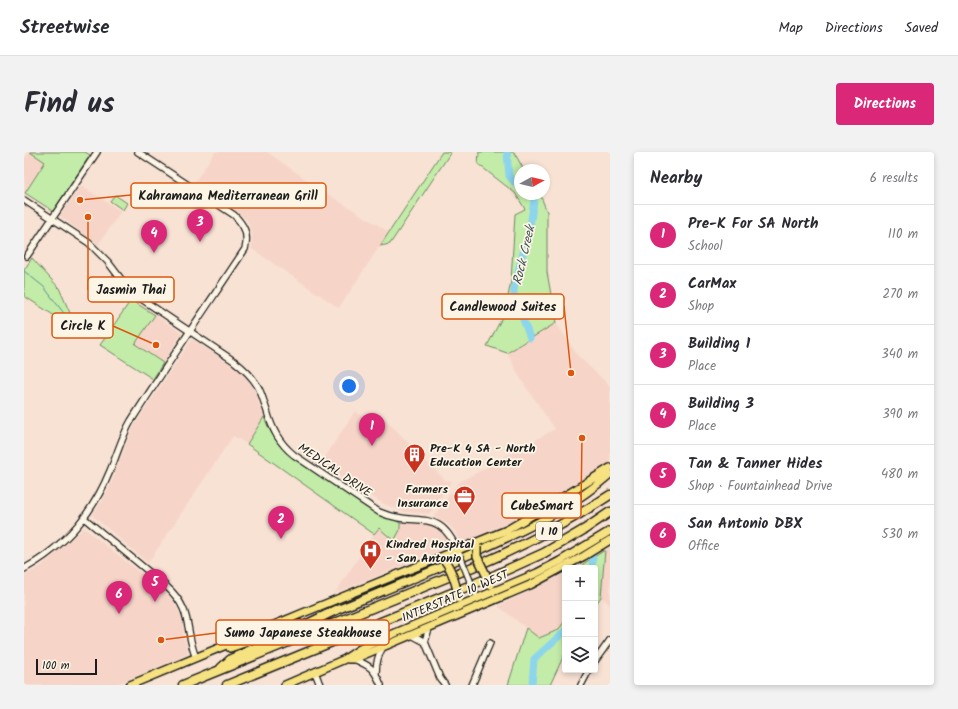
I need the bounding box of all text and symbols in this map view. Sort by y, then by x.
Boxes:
text: Streetwise [20,13,110,43]
text: Map [778,17,803,39]
text: Directions [825,17,883,39]
text: Saved [905,17,938,39]
text: Find us [24,82,115,127]
button: Directions [836,83,934,125]
north arrow [514,164,550,200]
text: Nearby [650,165,702,192]
text: 6 results [870,168,918,189]
callout: Kahramana Mediterranean Grill [131,183,326,208]
text: Kahramana Mediterranean Grill [138,186,318,207]
pin: 3 [187,209,213,242]
text: Pre-K For SA North [688,212,818,236]
pin: 4 [141,220,167,253]
water label: Rock Creek [507,222,542,287]
text: 1 [661,224,665,245]
text: 110 m [888,224,918,245]
text: School [688,236,723,257]
text: CarMax [688,272,736,296]
callout: Jasmin Thai [88,277,174,302]
text: Jasmin Thai [96,280,166,301]
text: 2 [659,284,667,305]
text: 270 m [882,284,918,305]
callout: Candlewood Suites [442,294,564,319]
text: Shop [688,296,714,317]
text: Candlewood Suites [450,297,556,318]
callout: Circle K [52,313,113,338]
text: Circle K [60,316,106,337]
text: Building 1 [688,332,750,356]
text: 3 [659,344,667,365]
text: 340 m [881,344,918,365]
text: Place [688,356,716,377]
your location [339,376,359,396]
text: Building 3 [688,392,754,416]
text: 4 [659,404,667,425]
text: 390 m [882,404,918,425]
pin: 1 [359,413,385,446]
text: Place [688,416,716,437]
street label: MEDICAL DRIVE [294,439,376,503]
place label: Pre-K 4 SA - North Education Center [430,439,536,472]
building icon: Pre-K 4 SA - North Education Center [402,442,428,475]
text: Tan & Tanner Hides [688,452,823,476]
text: 5 [660,464,666,485]
text: 480 m [881,464,918,485]
text: Shop · Fountainhead Drive [688,476,832,497]
place label: Farmers Insurance [397,480,448,513]
office icon: Farmers Insurance [451,483,477,516]
callout: CubeSmart [502,493,581,518]
text: CubeSmart [510,496,574,517]
pin: 2 [268,506,294,539]
text: San Antonio DBX [688,512,802,536]
road number: I 10 [536,522,562,540]
text: 6 [659,524,667,545]
text: 530 m [882,524,918,545]
place label: Kindred Hospital - San Antonio [386,535,475,568]
text: Office [688,536,719,557]
hospital icon: Kindred Hospital - San Antonio [357,538,383,571]
street label: INTERSTATE 10 WEST [399,565,513,628]
map controls [562,565,598,673]
button: + [562,565,598,601]
pin: 5 [142,569,168,602]
pin: 6 [106,581,132,614]
button: − [562,601,598,637]
callout: Sumo Japanese Steakhouse [216,620,389,645]
text: Sumo Japanese Steakhouse [224,623,382,644]
button: layers [562,637,598,673]
scale bar [36,657,97,676]
text: 100 m [42,657,70,675]

